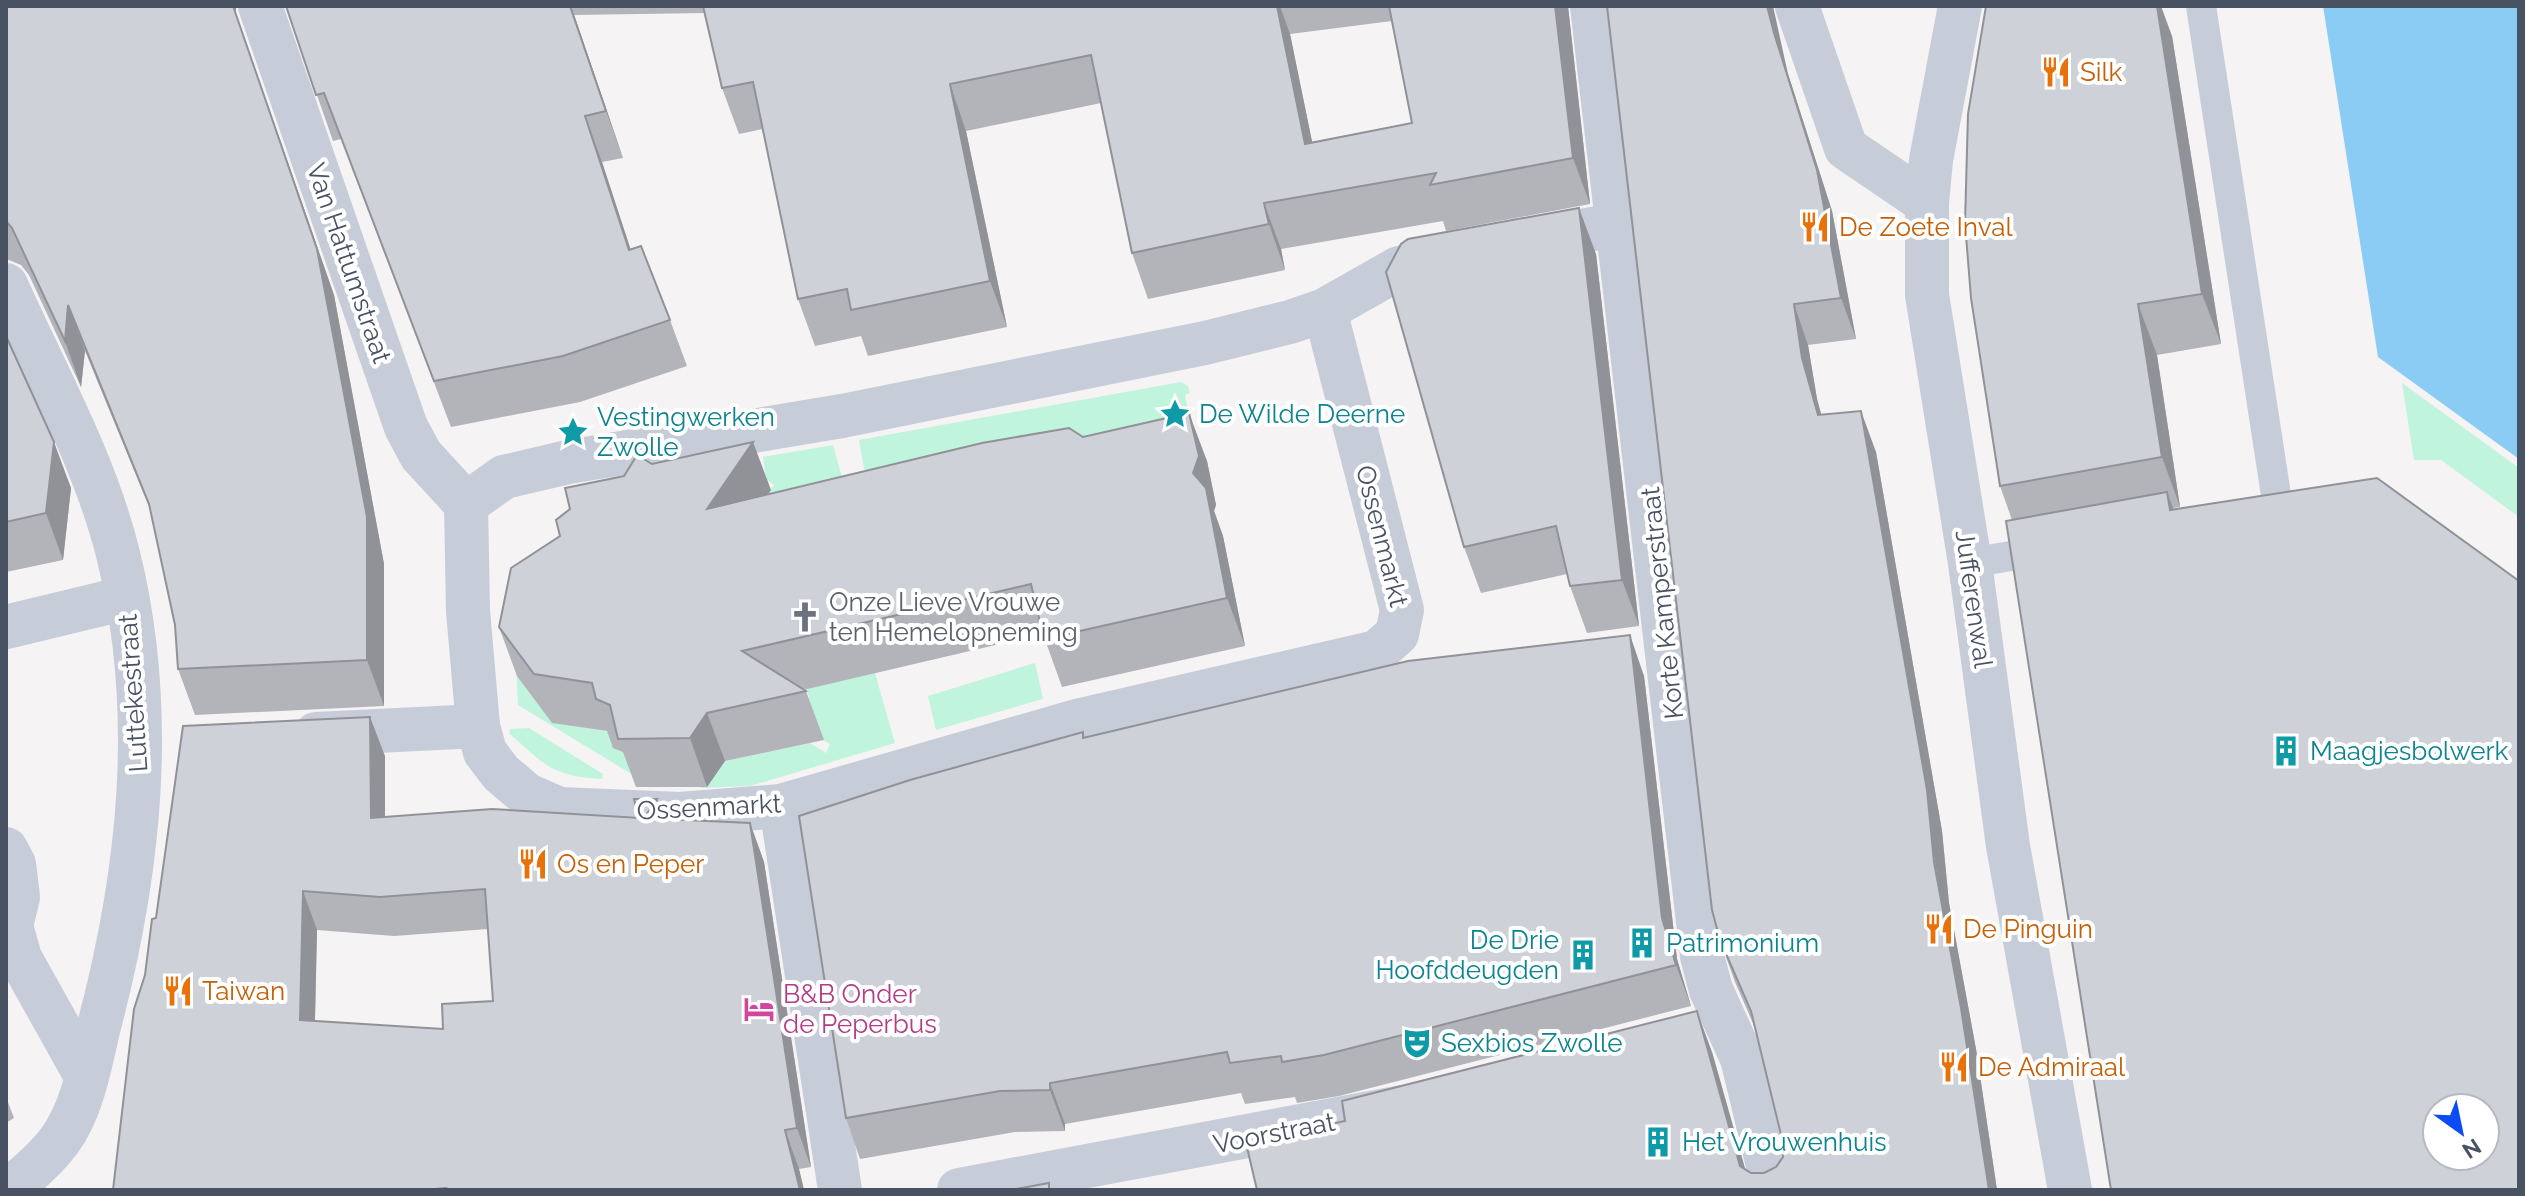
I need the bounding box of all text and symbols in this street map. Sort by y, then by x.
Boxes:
restaurant icon: Silk [2039,55,2073,89]
place label: Silk [2080,57,2123,87]
street label: Van Hattumstraat [301,159,397,367]
restaurant icon: De Zoete Inval [1798,210,1832,244]
place label: De Zoete Inval [1839,212,2013,242]
place icon: De Wilde Deerne [1158,397,1192,431]
place label: De Wilde Deerne [1199,399,1405,429]
place label: Vestingwerken Zwolle [597,402,775,462]
place icon: Vestingwerken Zwolle [556,415,590,449]
street label: Ossenmarkt [1350,462,1414,610]
street label: Korte Kamperstraat [1635,485,1689,721]
street label: Jufferenwal [1949,528,1999,671]
place label: Onze Lieve Vrouwe ten Hemelopneming [829,587,1078,647]
church icon: Onze Lieve Vrouwe ten Hemelopneming [788,600,822,634]
street label: Luttekestraat [112,613,153,773]
building icon: Maagjesbolwerk [2269,734,2303,768]
place label: Maagjesbolwerk [2310,736,2509,766]
street label: Ossenmarkt [636,788,782,826]
restaurant icon: Os en Peper [516,847,550,881]
place label: Os en Peper [557,849,704,879]
restaurant icon: De Pinguin [1922,912,1956,946]
place label: De Pinguin [1963,914,2093,944]
place label: De Drie Hoofddeugden [1375,925,1559,985]
building icon: Patrimonium [1625,926,1659,960]
place label: Patrimonium [1666,928,1819,958]
building icon: De Drie Hoofddeugden [1566,938,1600,972]
restaurant icon: Taiwan [161,974,195,1008]
place label: Taiwan [202,976,285,1006]
place label: B&B Onder de Peperbus [783,979,937,1039]
hotel icon: B&B Onder de Peperbus [742,992,776,1026]
theatre icon: Sexbios Zwolle [1400,1026,1434,1060]
place label: Sexbios Zwolle [1441,1028,1622,1058]
restaurant icon: De Admiraal [1937,1050,1971,1084]
place label: De Admiraal [1978,1052,2126,1082]
north arrow [2421,1092,2501,1172]
street label: Voorstraat [1211,1106,1338,1159]
building icon: Het Vrouwenhuis [1641,1125,1675,1159]
place label: Het Vrouwenhuis [1682,1127,1887,1157]
text: N [2458,1133,2486,1164]

